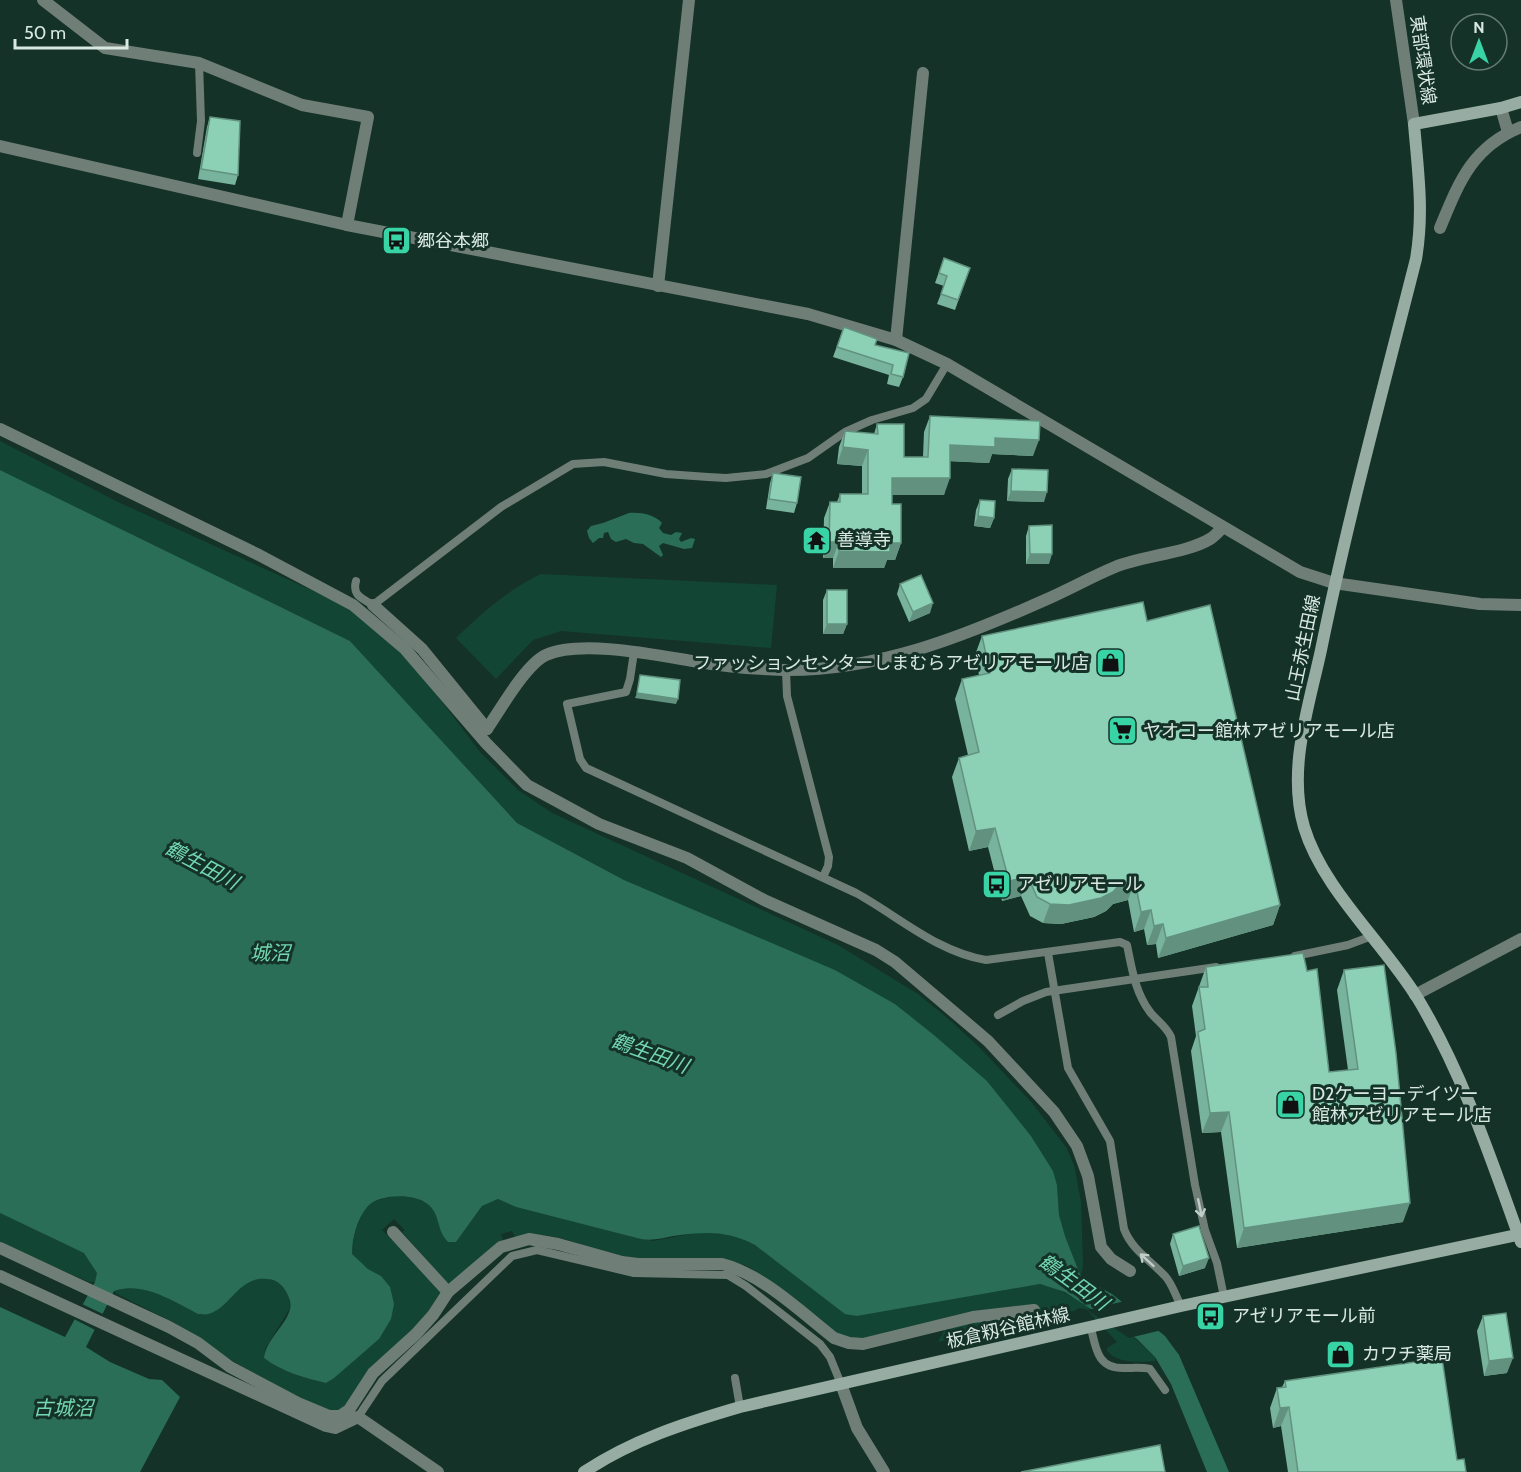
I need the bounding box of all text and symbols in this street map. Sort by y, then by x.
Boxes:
scale bar [15,12,128,50]
north arrow [1449,12,1509,72]
street label: 東部環状線 [1406,14,1440,106]
text: N [1473,18,1485,37]
text: 50 m [24,22,66,44]
bus stop icon: 郷谷本郷 [380,225,412,257]
place label: 郷谷本郷 [417,230,489,252]
temple icon: 善導寺 [800,524,832,556]
place label: 善導寺 [837,529,891,551]
street label: 山王赤生田線 [1281,593,1325,703]
shop icon: ファッションセンターしまむらアゼリアモール店 [1094,647,1126,679]
place label: ファッションセンターしまむらアゼリアモール店 [693,652,1089,674]
supermarket icon: ヤオコー館林アゼリアモール店 [1106,715,1138,747]
place label: ヤオコー館林アゼリアモール店 [1143,720,1395,742]
water label: 鶴生田川 [161,836,245,895]
bus stop icon: アゼリアモール [980,868,1012,900]
place label: アゼリアモール [1017,873,1143,895]
water label: 城沼 [250,941,293,965]
water label: 鶴生田川 [608,1028,694,1079]
place label: D2ケーヨーデイツー 館林アゼリアモール店 [1312,1083,1492,1126]
shop icon: D2ケーヨーデイツー 館林アゼリアモール店 [1275,1088,1307,1120]
one-way arrow [1195,1197,1206,1217]
water label: 鶴生田川 [1035,1249,1115,1316]
one-way arrow [1140,1253,1155,1267]
bus stop icon: アゼリアモール前 [1195,1300,1227,1332]
street label: 板倉籾谷館林線 [944,1303,1072,1353]
place label: アゼリアモール前 [1232,1305,1376,1327]
shop icon: カワチ薬局 [1325,1338,1357,1370]
place label: カワチ薬局 [1362,1343,1452,1365]
water label: 古城沼 [33,1396,96,1420]

